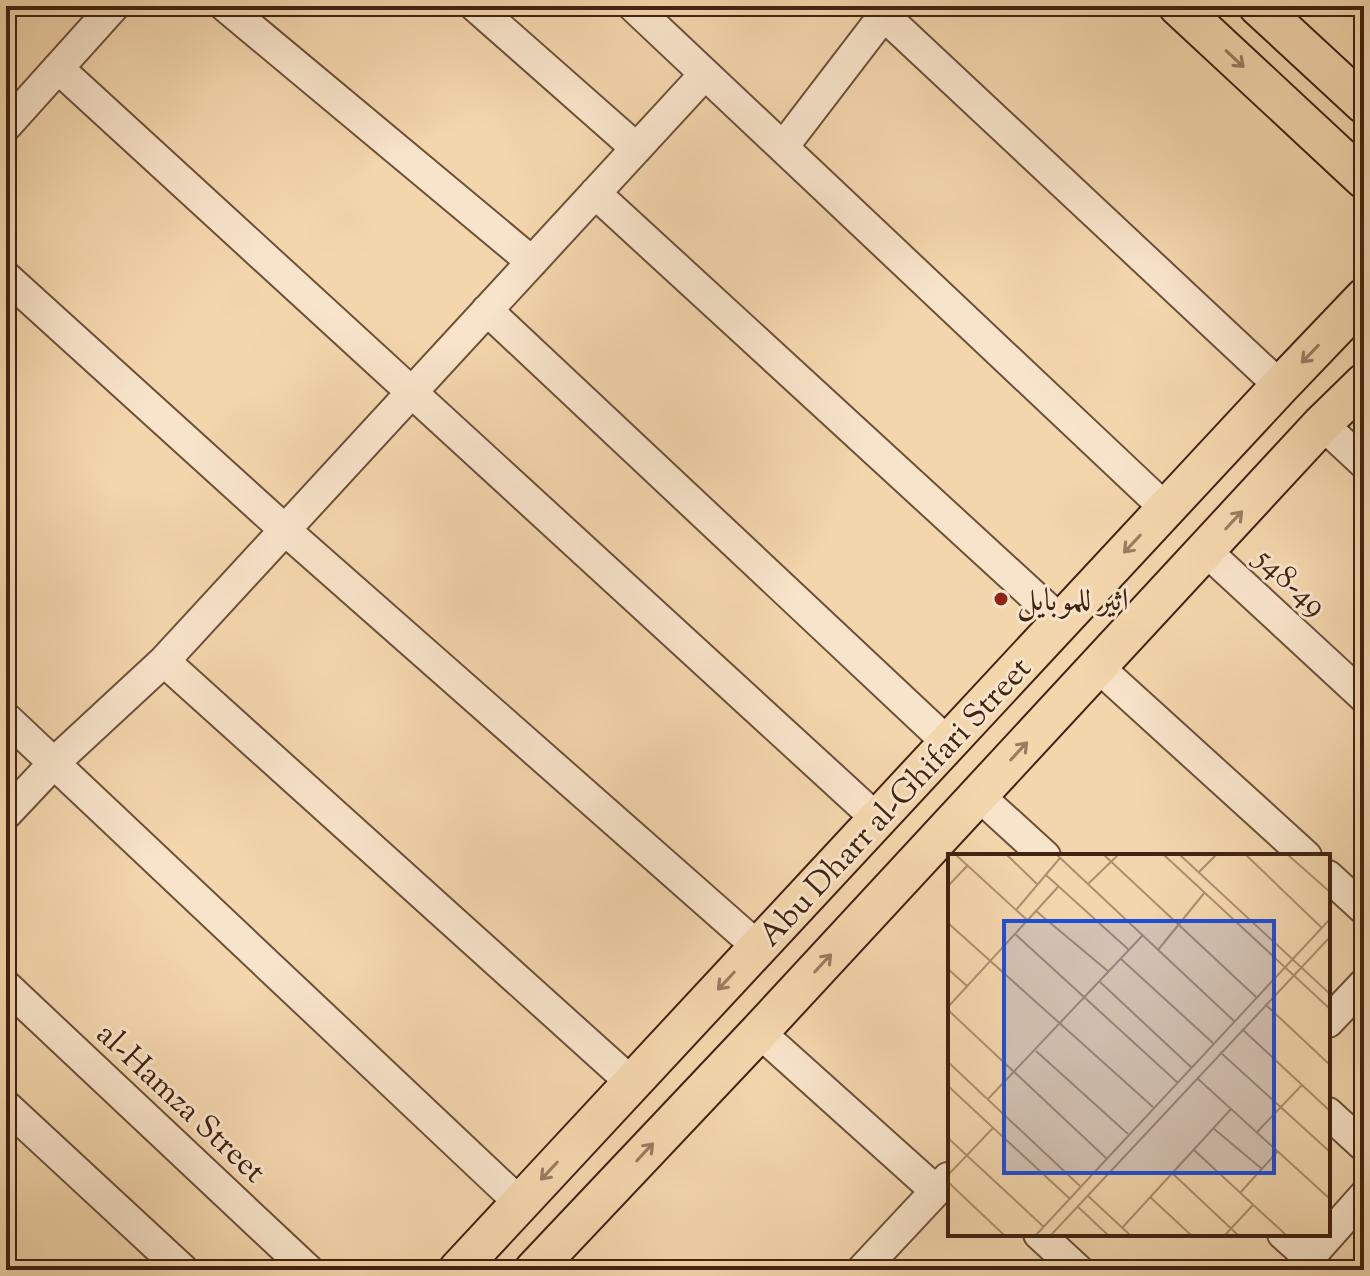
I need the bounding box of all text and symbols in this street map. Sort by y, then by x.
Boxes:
one-way arrow [1225,50,1245,68]
one-way arrow [1301,344,1319,364]
one-way arrow [1224,510,1242,530]
one-way arrow [1124,534,1142,554]
street label: 548-49 [1242,536,1336,629]
place label: اثير للموبايل [1017,579,1129,625]
marker: اثير للموبايل [992,590,1010,608]
street label: Abu Dharr al-Ghifari Street [749,648,1043,958]
one-way arrow [1009,742,1027,762]
inset map [948,854,1330,1236]
one-way arrow [813,953,831,973]
one-way arrow [717,971,736,991]
street label: al-Hamza Street [85,1013,275,1195]
one-way arrow [635,1143,654,1162]
one-way arrow [541,1161,559,1181]

